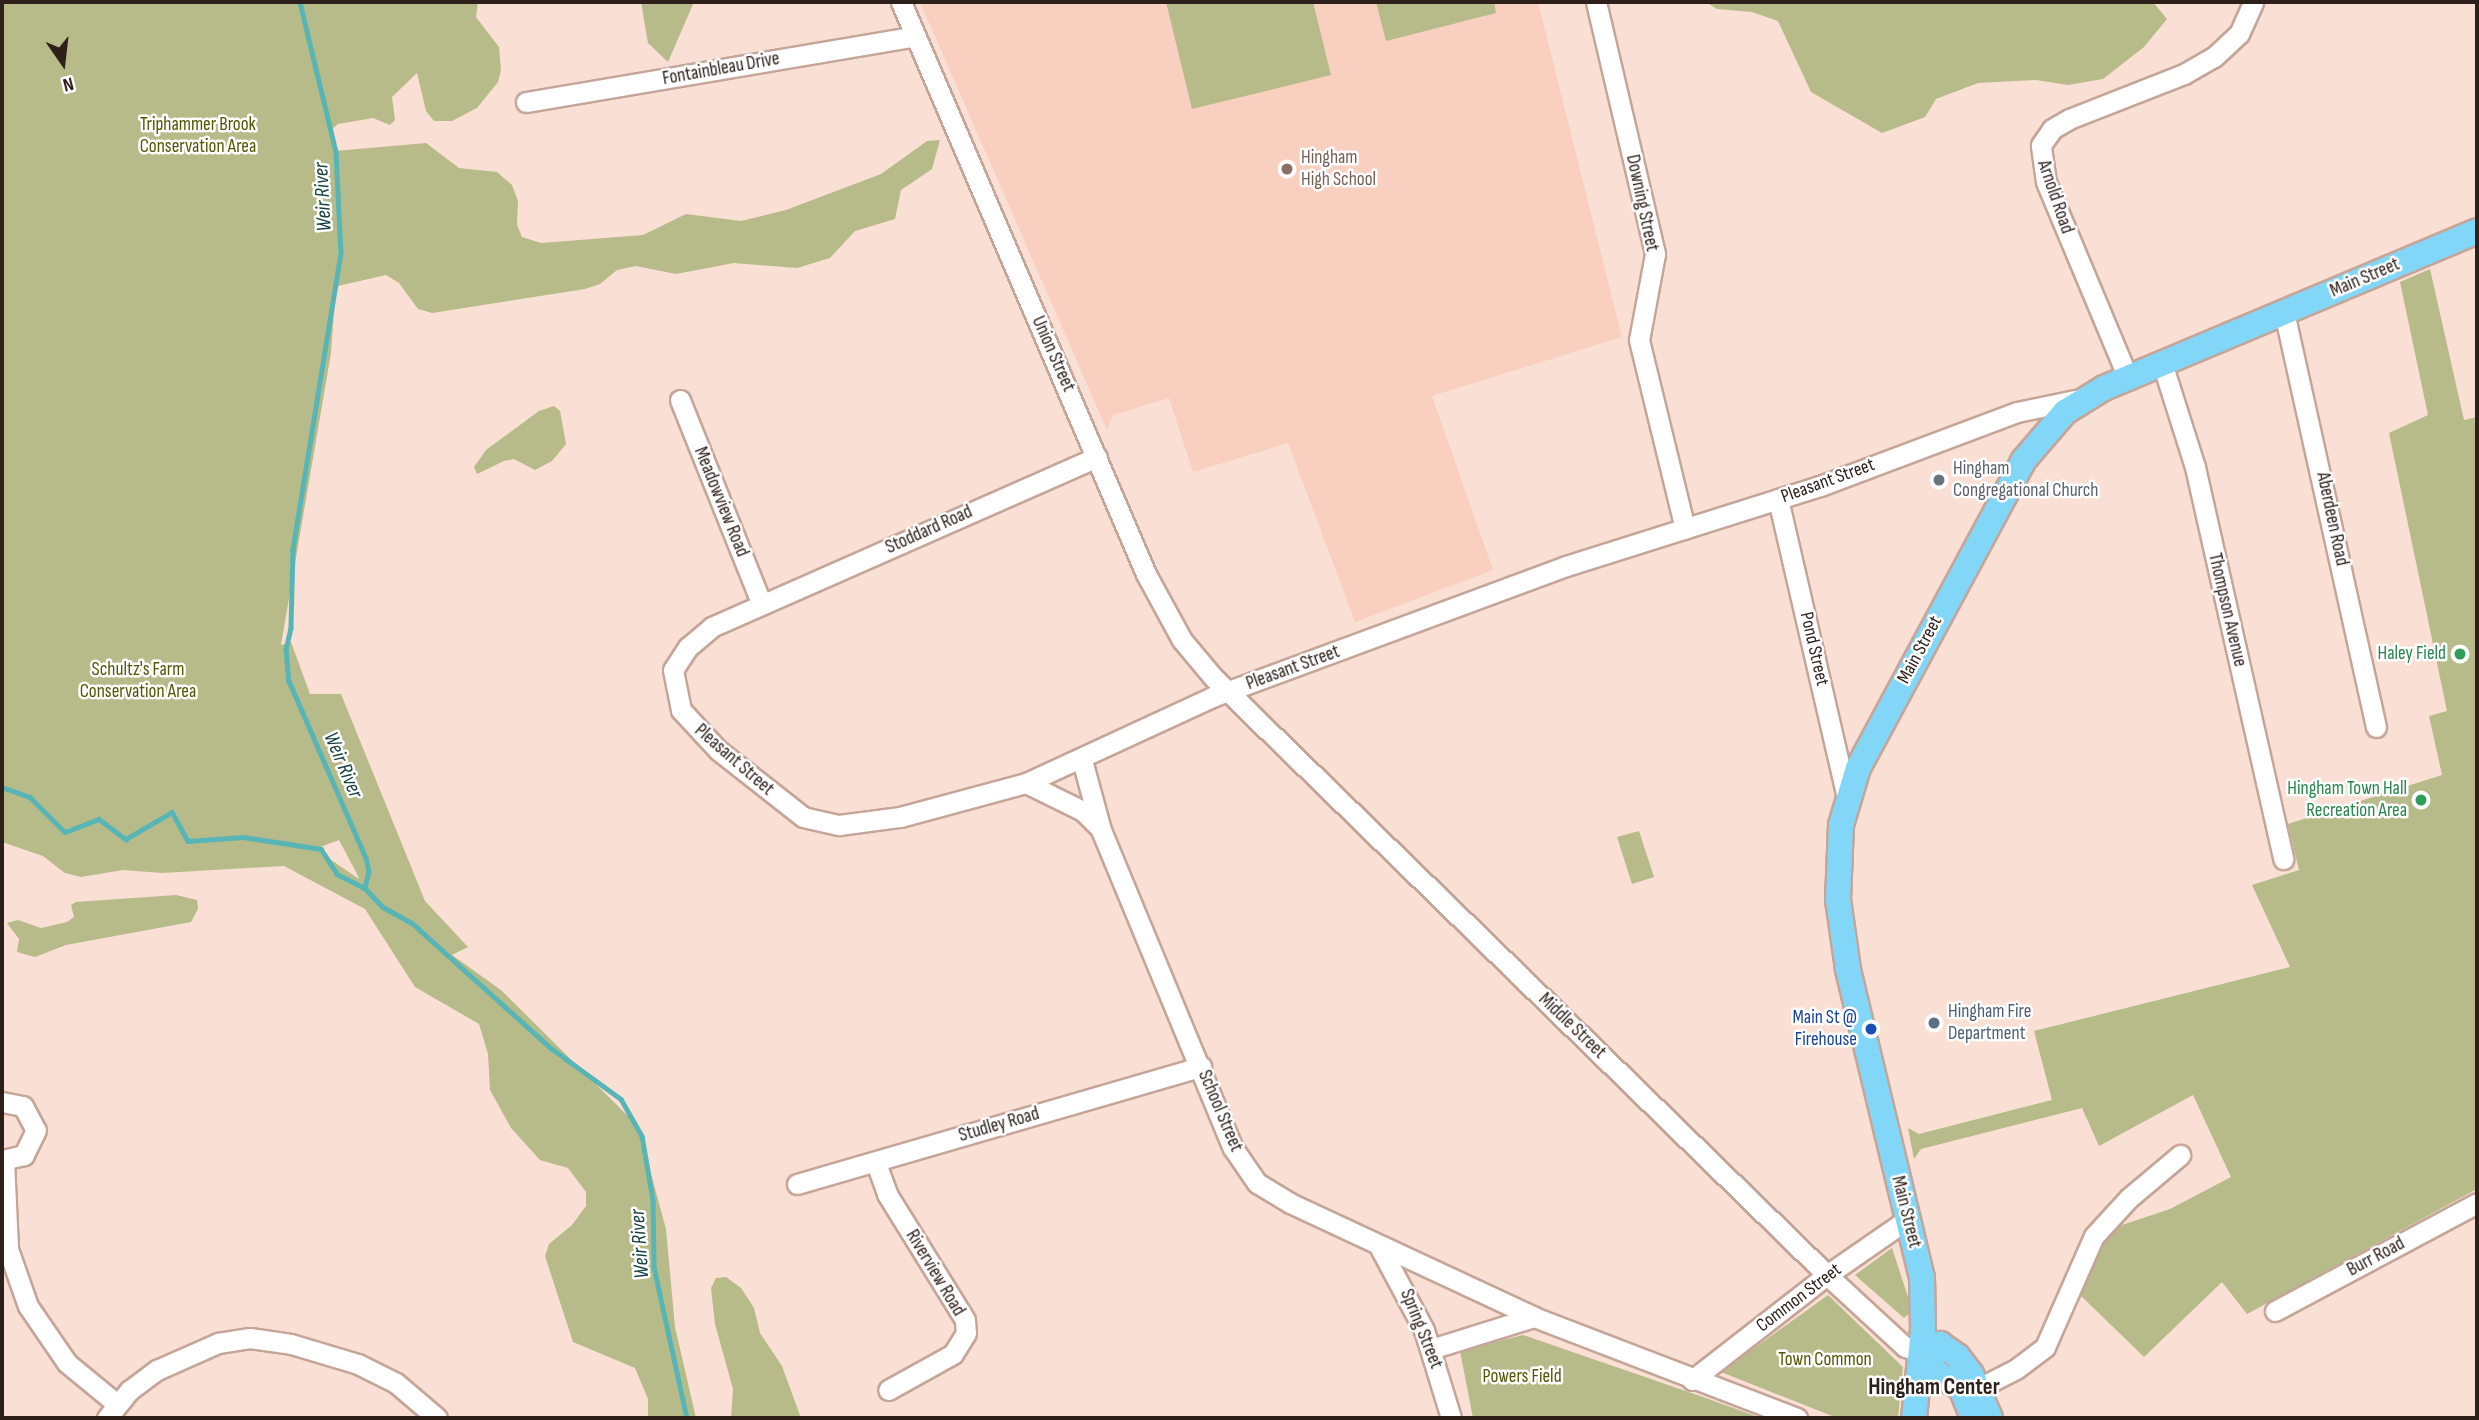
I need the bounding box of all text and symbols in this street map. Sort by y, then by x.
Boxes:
north arrow [28,28,98,98]
street label: Fontainbleau Drive [661,48,781,90]
text: N [60,71,76,96]
park label: Triphammer Brook Conservation Area [140,114,256,158]
place label: Hingham High School [1301,147,1376,191]
street label: Downing Street [1621,153,1663,253]
street label: Arnold Road [2032,157,2078,237]
marker: Hingham High School [1279,161,1295,177]
water label: Weir River [309,162,337,232]
street label: Main Street [2327,253,2403,303]
street label: Union Street [1026,313,1080,395]
street label: Meadowview Road [689,444,753,560]
street label: Pleasant Street [1778,454,1878,508]
place label: Hingham Congregational Church [1953,458,2098,502]
street label: Aberdeen Road [2311,470,2353,568]
marker: Hingham Congregational Church [1931,472,1947,488]
street label: Stoddard Road [882,501,976,559]
street label: Thompson Avenue [2203,551,2251,669]
street label: Pond Street [1794,610,1834,688]
street label: Main Street [1893,612,1947,688]
street label: Pleasant Street [1243,641,1343,695]
place label: Haley Field [2378,643,2446,665]
marker: Haley Field [2452,646,2468,662]
park label: Schultz's Farm Conservation Area [80,659,196,703]
street label: Pleasant Street [690,719,778,801]
water label: Weir River [318,728,368,802]
place label: Hingham Town Hall Recreation Area [2287,778,2407,822]
marker: Hingham Town Hall Recreation Area [2413,792,2429,808]
street label: Middle Street [1534,988,1610,1064]
place label: Hingham Fire Department [1948,1001,2031,1045]
place label: Main St @ Firehouse [1793,1007,1857,1051]
marker: Hingham Fire Department [1926,1015,1942,1031]
marker: Main St @ Firehouse [1863,1021,1879,1037]
street label: School Street [1193,1067,1247,1155]
street label: Studley Road [956,1103,1042,1147]
street label: Main Street [1886,1174,1926,1250]
water label: Weir River [625,1209,655,1279]
street label: Riverview Road [900,1226,970,1320]
street label: Burr Road [2343,1232,2409,1282]
street label: Common Street [1752,1259,1846,1337]
street label: Spring Street [1395,1286,1447,1372]
park label: Town Common [1778,1349,1872,1371]
park label: Powers Field [1482,1366,1562,1388]
district label: Hingham Center [1868,1373,2000,1401]

